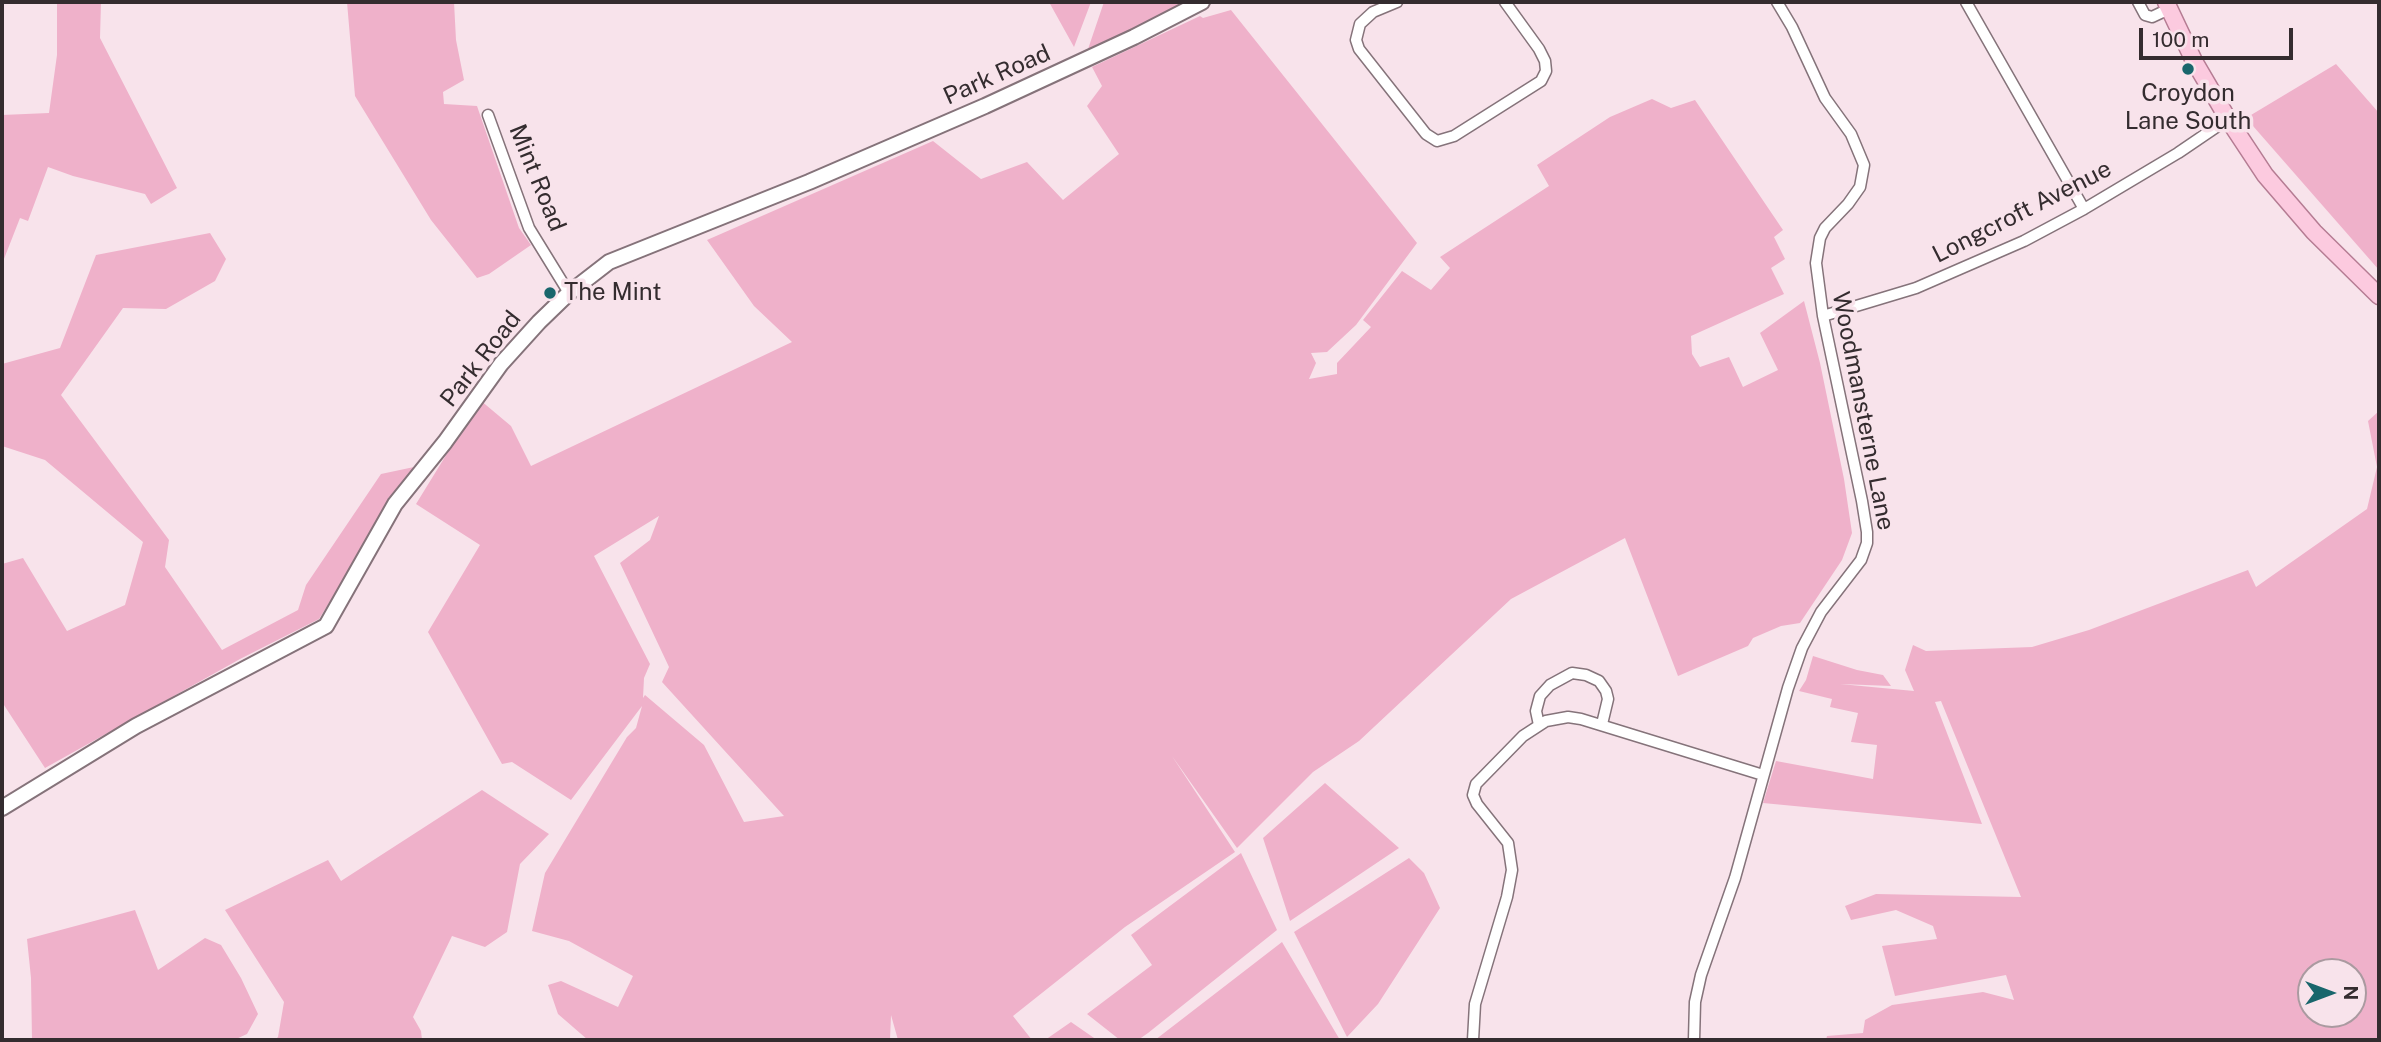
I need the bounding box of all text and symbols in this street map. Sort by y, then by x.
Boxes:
scale bar [2143,14,2297,58]
text: 100 m [2152,27,2209,52]
street label: Park Road [939,39,1055,111]
marker: Croydon Lane South [2180,61,2196,77]
place label: Croydon Lane South [2125,80,2251,136]
street label: Mint Road [503,120,571,236]
street label: Longcroft Avenue [1928,154,2116,270]
place label: The Mint [564,279,662,307]
marker: The Mint [542,285,558,301]
street label: Woodmansterne Lane [1826,289,1900,533]
street label: Park Road [435,305,527,413]
north arrow [2297,958,2367,1028]
text: N [2340,986,2362,1000]

